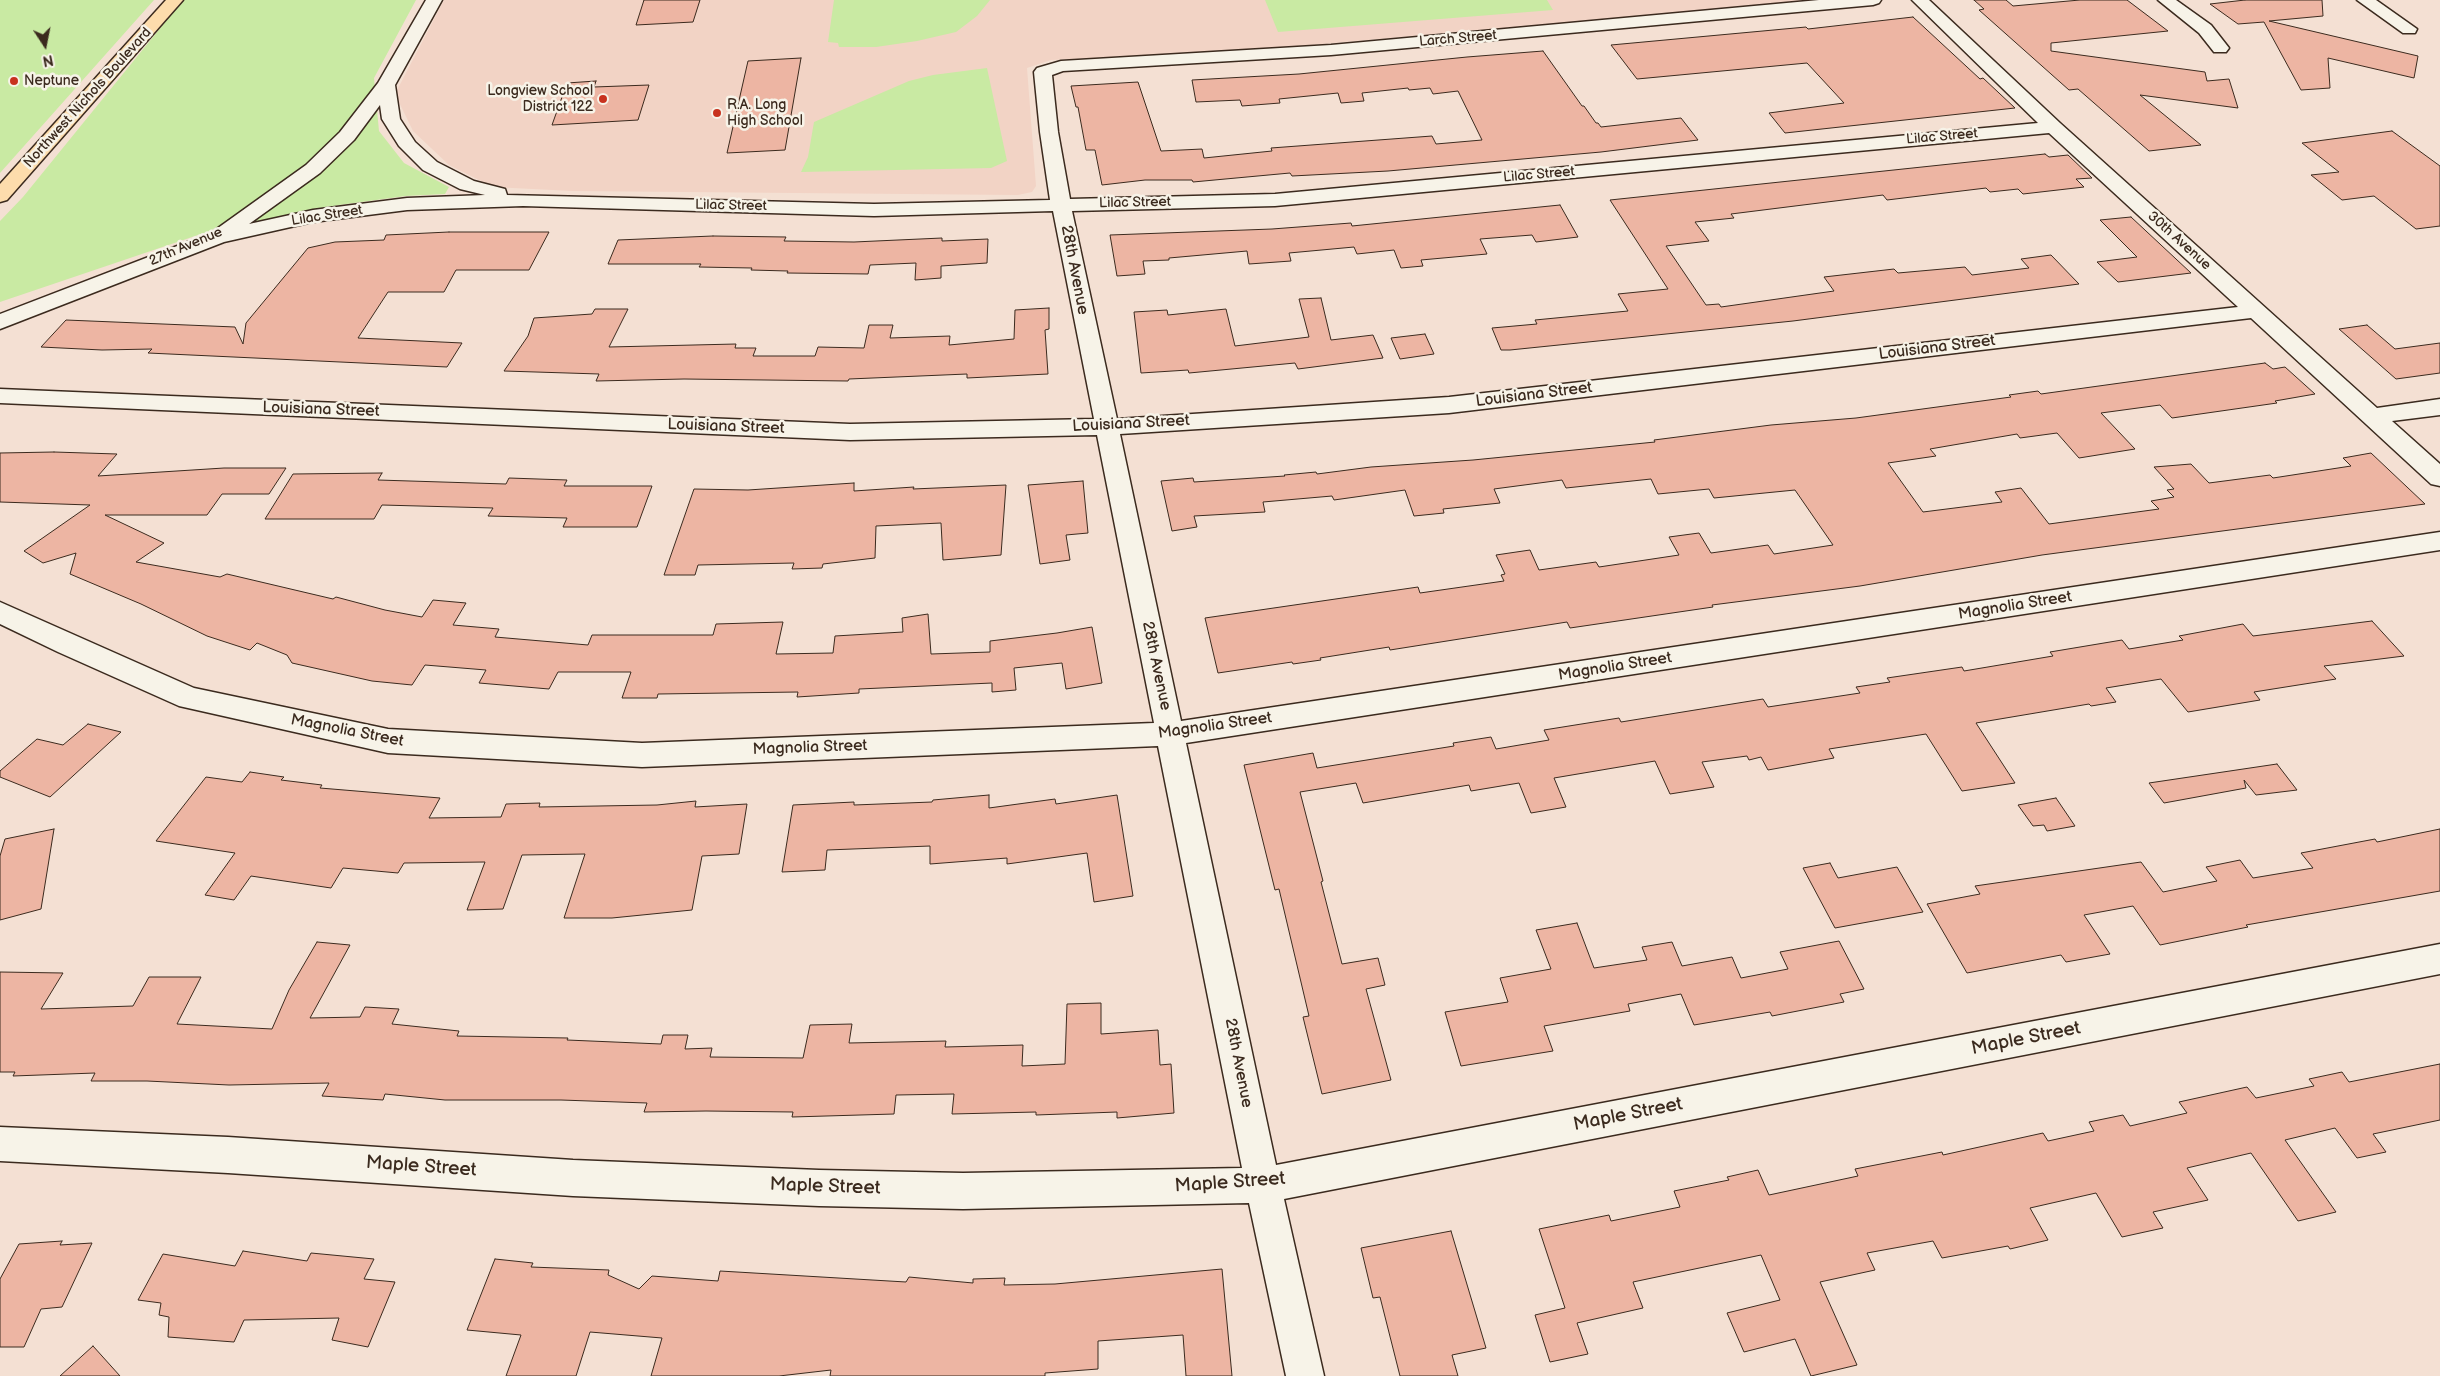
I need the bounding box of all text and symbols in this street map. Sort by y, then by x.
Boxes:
north arrow [20,20,70,70]
street label: Northwest Nichols Boulevard [21,24,155,172]
street label: Larch Street [1419,27,1497,51]
place label: Neptune [24,73,79,89]
marker: Neptune [8,75,20,87]
place label: Longview School District 122 [487,83,593,115]
marker: Longview School District 122 [597,93,609,105]
place label: R.A. Long High School [727,97,803,130]
marker: R.A. Long High School [711,107,723,119]
street label: Lilac Street [1905,125,1979,149]
street label: Lilac Street [1502,163,1576,187]
street label: Lilac Street [1099,194,1171,212]
street label: Lilac Street [695,197,767,215]
street label: Lilac Street [290,202,364,230]
street label: 30th Avenue [2144,208,2214,274]
street label: 27th Avenue [147,224,225,270]
street label: 28th Avenue [1056,224,1092,316]
street label: Louisiana Street [1878,331,1996,365]
street label: Louisiana Street [1475,378,1593,412]
street label: Louisiana Street [262,398,380,422]
street label: Louisiana Street [1072,411,1190,437]
street label: Louisiana Street [667,415,785,439]
street label: Magnolia Street [1957,588,2073,624]
street label: 28th Avenue [1137,620,1175,712]
street label: Magnolia Street [1557,649,1673,685]
street label: Magnolia Street [1157,709,1273,743]
street label: Magnolia Street [289,711,405,751]
street label: Magnolia Street [752,736,868,760]
street label: 28th Avenue [1220,1017,1256,1109]
street label: Maple Street [1969,1017,2083,1061]
street label: Maple Street [1571,1093,1685,1137]
street label: Maple Street [365,1152,477,1182]
street label: Maple Street [1174,1168,1286,1198]
street label: Maple Street [769,1174,881,1200]

